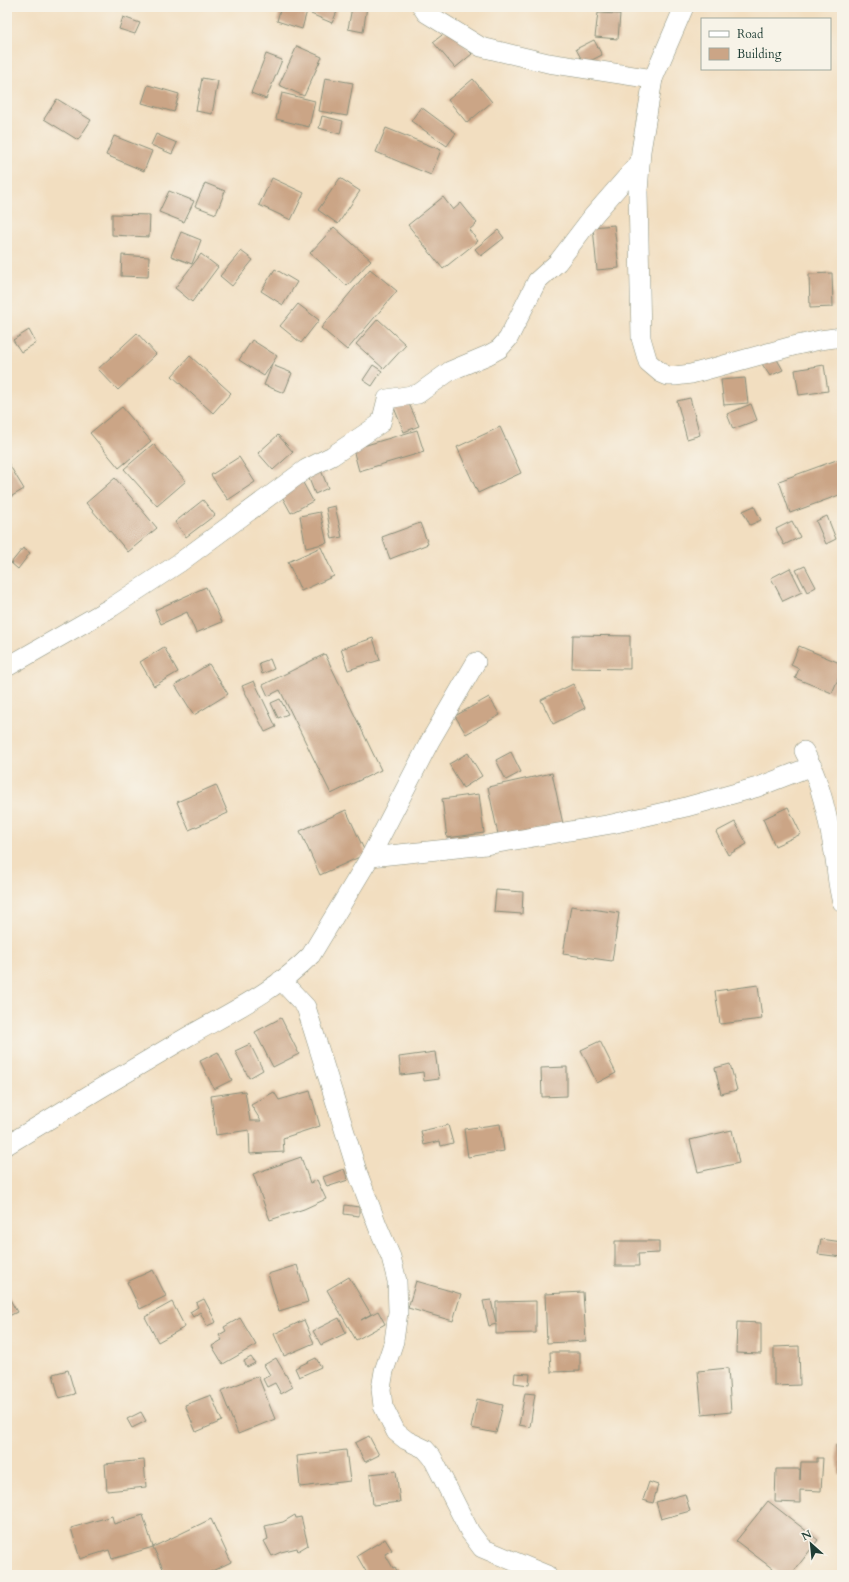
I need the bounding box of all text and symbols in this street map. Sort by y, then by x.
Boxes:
legend [701,18,831,70]
text: Road [737,26,764,42]
text: Building [737,46,782,62]
north arrow [791,1524,831,1564]
text: N [799,1526,815,1544]

